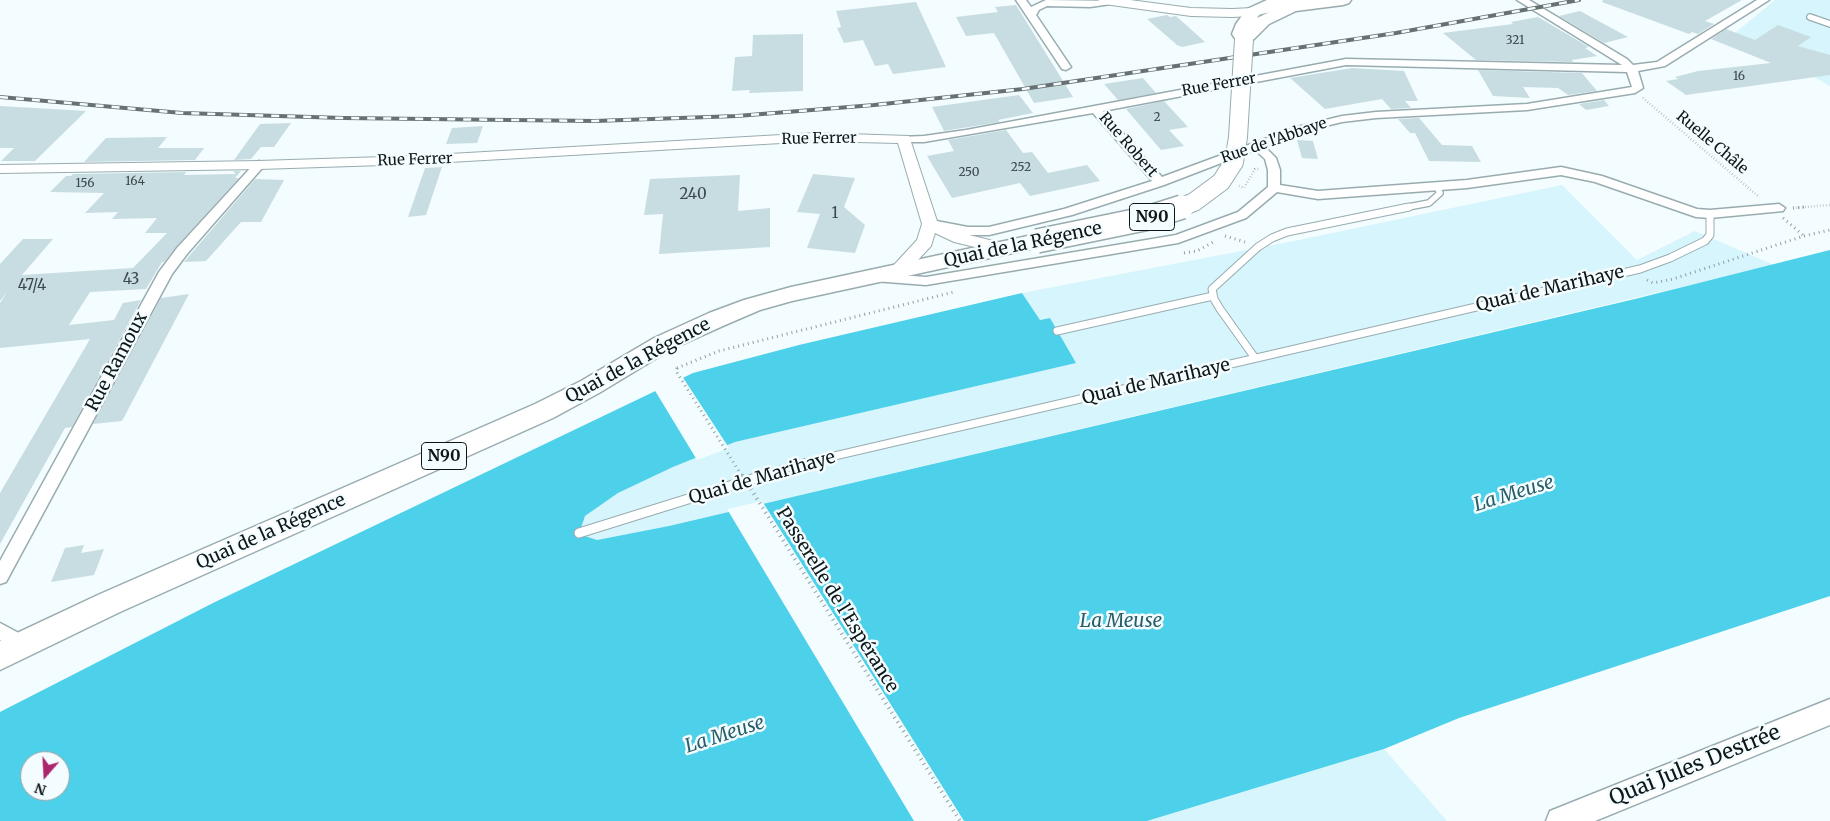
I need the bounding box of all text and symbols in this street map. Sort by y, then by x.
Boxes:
house number: 321 [1506,34,1524,48]
street label: Rue Ferrer [1180,70,1258,100]
house number: 16 [1733,70,1745,84]
street label: Ruelle Châle [1672,108,1752,178]
street label: Rue Robert [1095,109,1161,181]
house number: 2 [1153,111,1161,125]
street label: Rue de l'Abbaye [1219,114,1329,168]
street label: Rue Ferrer [781,129,857,149]
street label: Rue Ferrer [377,150,453,170]
house number: 252 [1011,161,1031,175]
house number: 250 [958,166,980,180]
house number: 164 [125,175,145,189]
house number: 156 [75,177,95,191]
house number: 240 [679,186,707,204]
road number: N90 [1130,203,1174,230]
house number: 1 [832,205,838,223]
street label: Quai de la Régence [942,218,1104,272]
street label: Quai de Marihaye [1474,261,1626,317]
house number: 43 [123,271,139,289]
house number: 47/4 [18,277,46,295]
street label: Rue Ramoux [82,309,152,415]
street label: Quai de la Régence [562,314,714,408]
street label: Quai de Marihaye [1080,354,1232,410]
road number: N90 [422,442,466,470]
street label: Quai de Marihaye [686,447,838,509]
water label: La Meuse [1471,471,1557,517]
street label: Quai de la Régence [193,489,349,575]
street label: Passerelle de l'Espérance [771,504,903,696]
water label: La Meuse [1080,611,1162,633]
water label: La Meuse [682,711,768,759]
street label: Quai Jules Destrée [1606,720,1784,812]
north arrow [20,751,70,801]
text: N [32,779,49,800]

